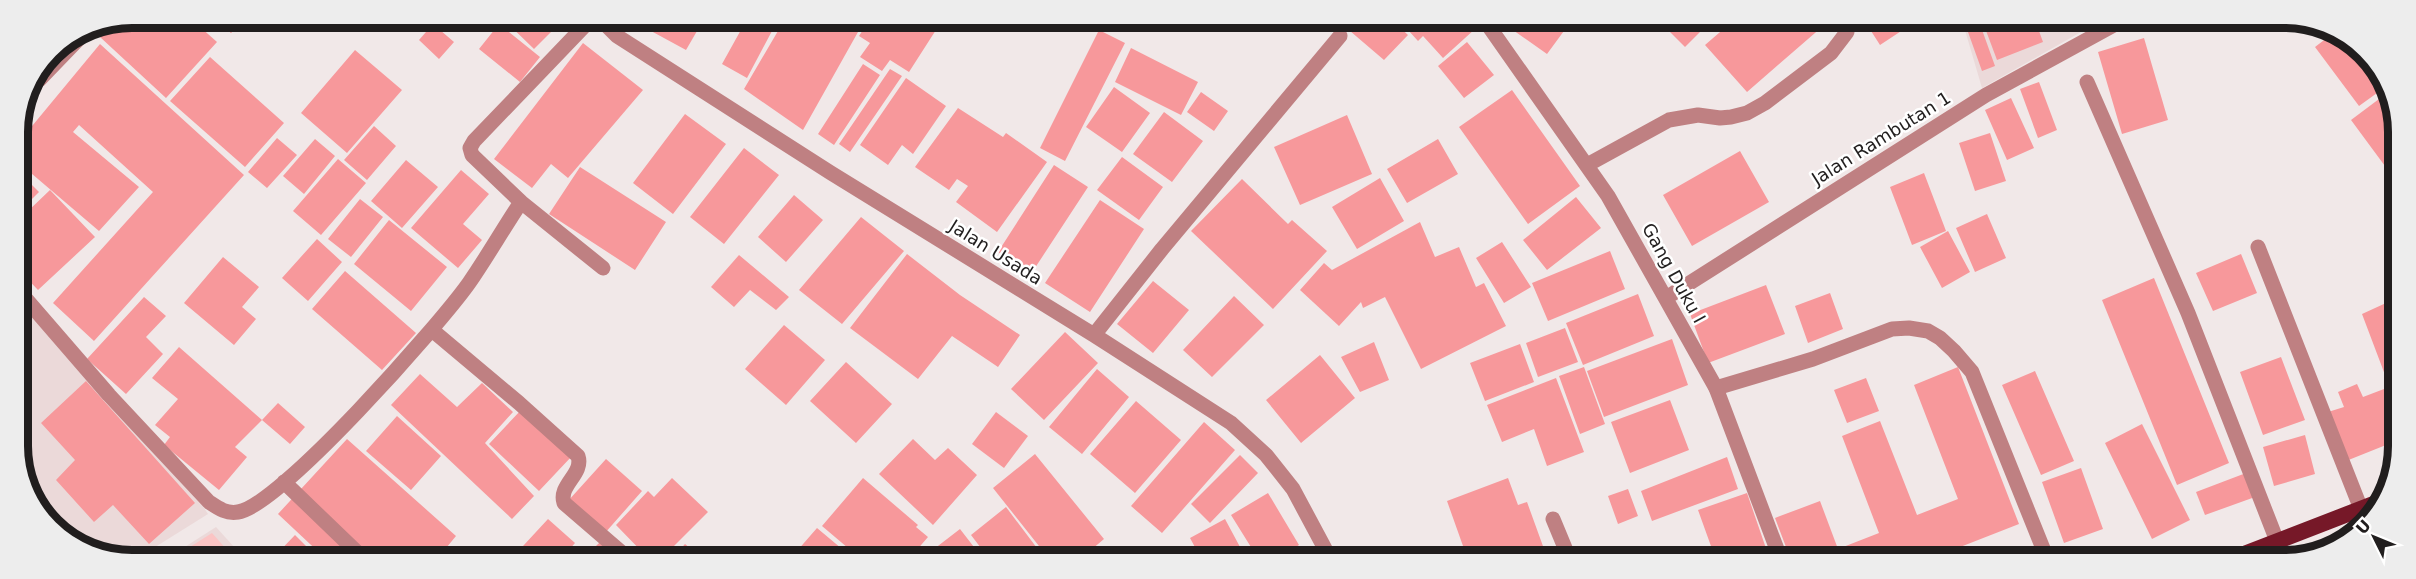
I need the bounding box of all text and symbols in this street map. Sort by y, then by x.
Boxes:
street label: Jalan Rambutan 1 [1807,87,1954,190]
street label: Jalan Usada [945,215,1046,289]
street label: Gang Duku I [1638,219,1710,327]
north arrow [2344,507,2404,567]
text: U [2352,516,2375,538]

